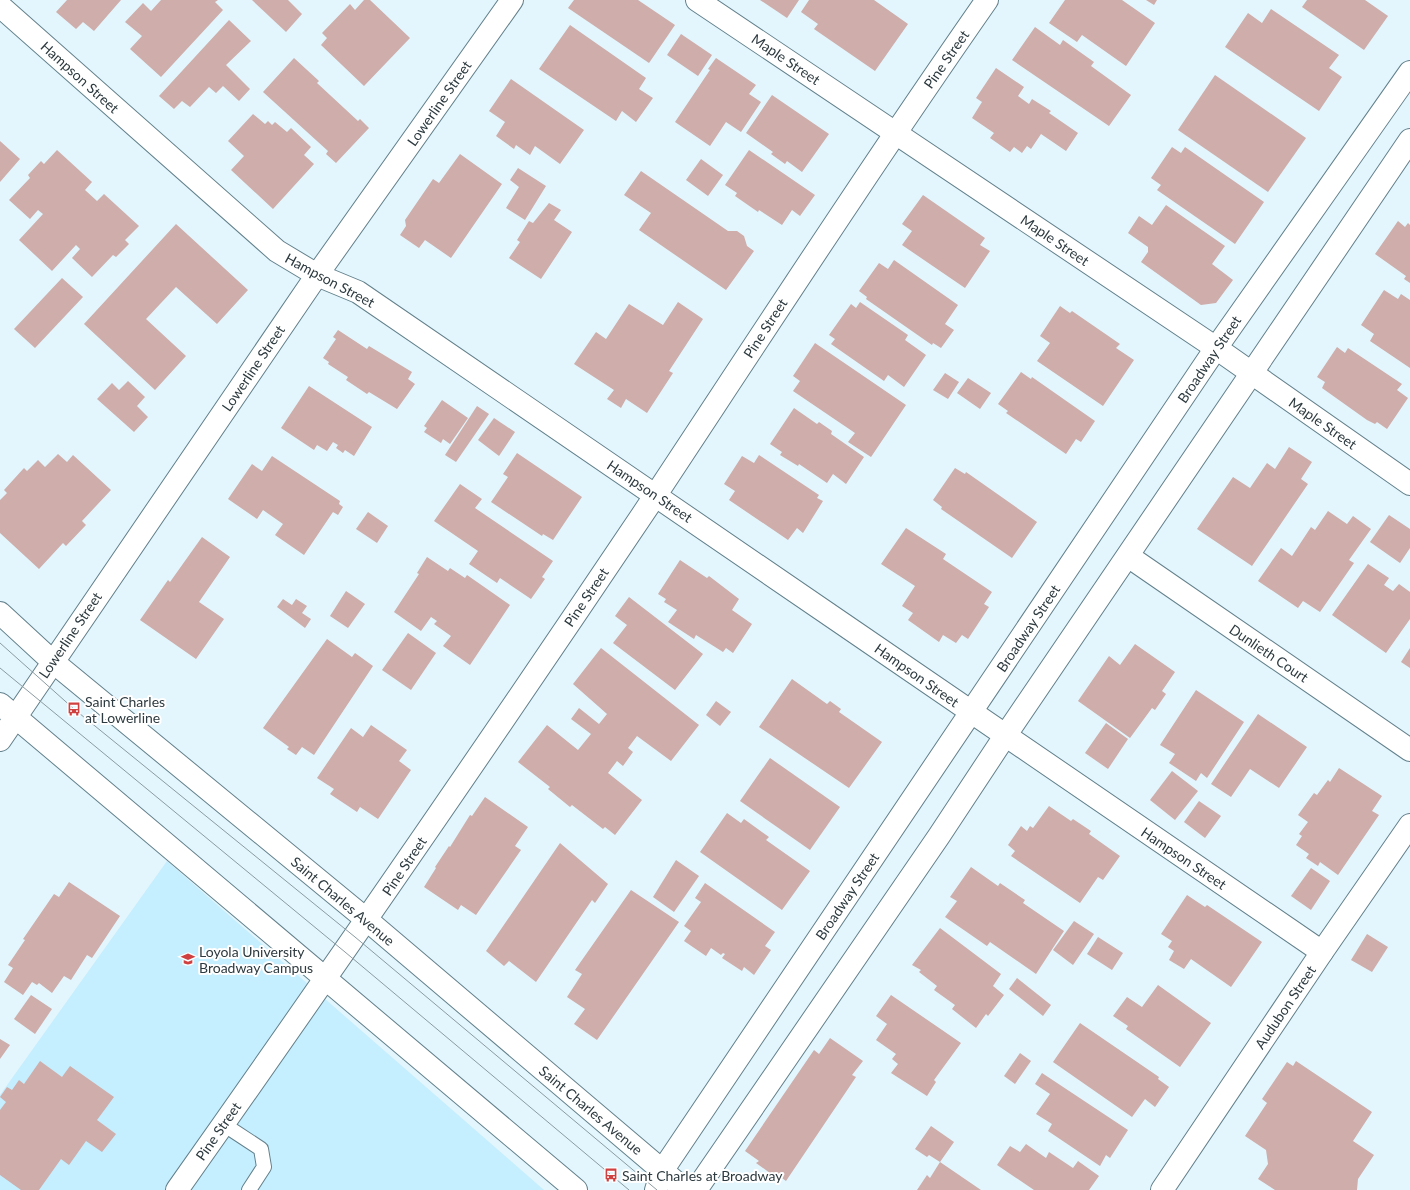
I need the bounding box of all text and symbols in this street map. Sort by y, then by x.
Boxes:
street label: Pine Street [920,27,972,91]
street label: Maple Street [749,30,823,88]
street label: Hampson Street [38,38,122,116]
street label: Lowerline Street [403,57,475,149]
street label: Maple Street [1018,211,1092,269]
street label: Hampson Street [282,249,378,311]
street label: Pine Street [740,295,790,361]
street label: Broadway Street [1174,312,1244,406]
street label: Lowerline Street [218,322,288,414]
street label: Maple Street [1286,393,1360,453]
street label: Hampson Street [604,456,696,526]
street label: Pine Street [560,564,612,630]
street label: Broadway Street [993,581,1063,675]
street label: Lowerline Street [35,589,105,681]
street label: Dunlieth Court [1226,620,1312,686]
street label: Hampson Street [872,640,962,710]
place label: Saint Charles at Lowerline [85,693,165,726]
bus stop icon: Saint Charles at Lowerline [66,701,82,717]
street label: Hampson Street [1138,823,1230,893]
street label: Pine Street [378,833,430,899]
street label: Broadway Street [812,849,882,943]
street label: Saint Charles Avenue [288,853,398,949]
place label: Loyola University Broadway Campus [199,943,313,976]
school or university icon: Loyola University Broadway Campus [180,951,196,967]
street label: Audubon Street [1251,962,1319,1052]
street label: Saint Charles Avenue [536,1062,646,1158]
street label: Pine Street [192,1099,244,1163]
bus stop icon: Saint Charles at Broadway [603,1167,619,1183]
place label: Saint Charles at Broadway [622,1167,783,1184]

